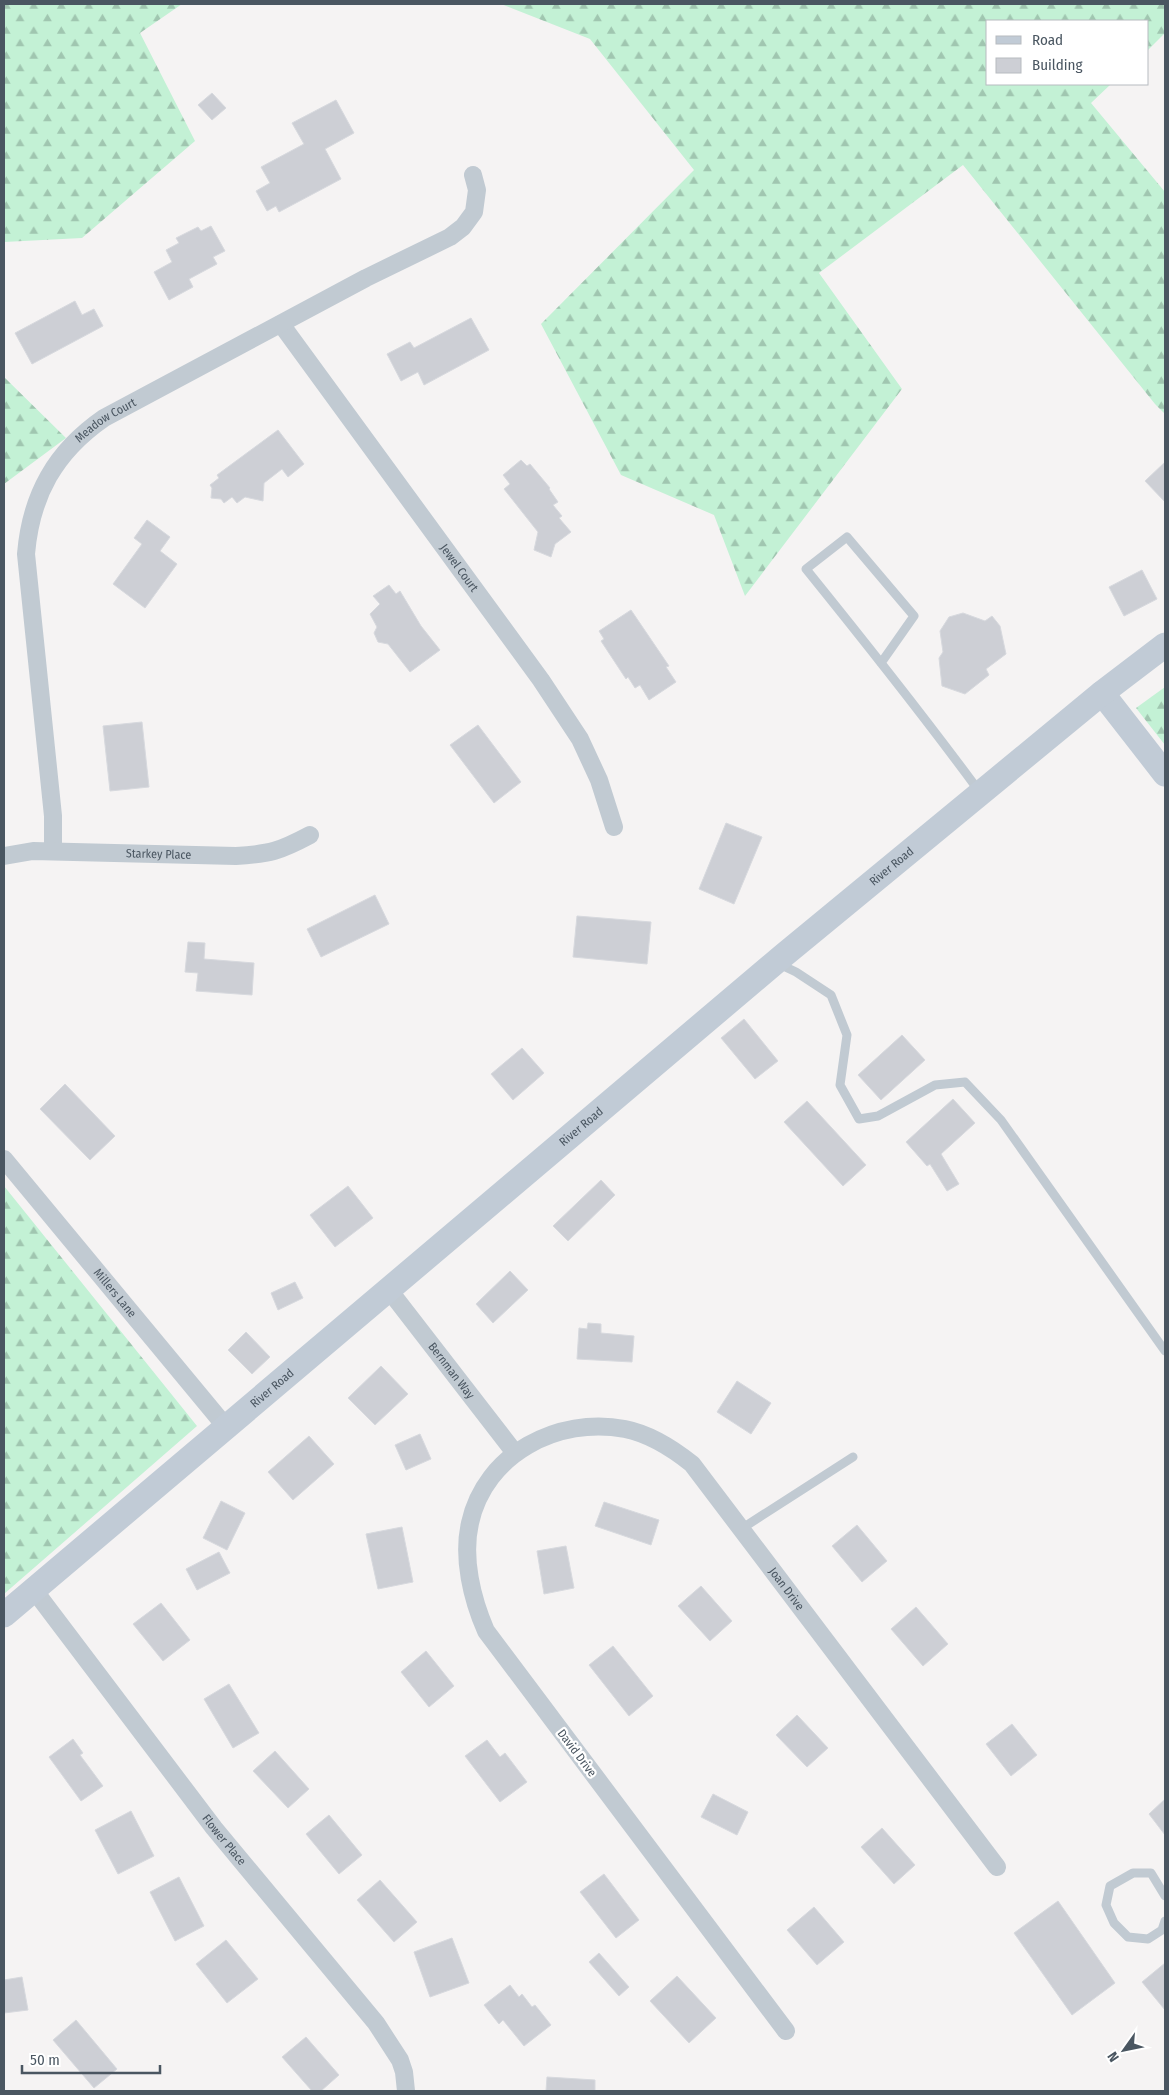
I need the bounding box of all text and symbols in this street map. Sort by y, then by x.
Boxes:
legend [986,20,1149,85]
text: Road [1032,31,1063,49]
text: Building [1032,56,1083,74]
street label: Meadow Court [72,395,138,445]
street label: Jewel Court [437,541,481,595]
street label: River Road [867,844,916,889]
street label: Starkey Place [126,846,191,862]
street label: River Road [556,1104,606,1149]
street label: Millers Lane [91,1266,139,1320]
street label: Bernman Way [425,1340,478,1402]
street label: River Road [247,1366,297,1411]
street label: Joan Drive [766,1565,807,1613]
street label: David Drive [555,1727,599,1779]
street label: Flower Place [199,1812,249,1868]
north arrow [1099,2025,1149,2075]
scale bar [22,2042,160,2074]
text: N [1104,2049,1123,2065]
text: 50 m [30,2051,60,2069]

